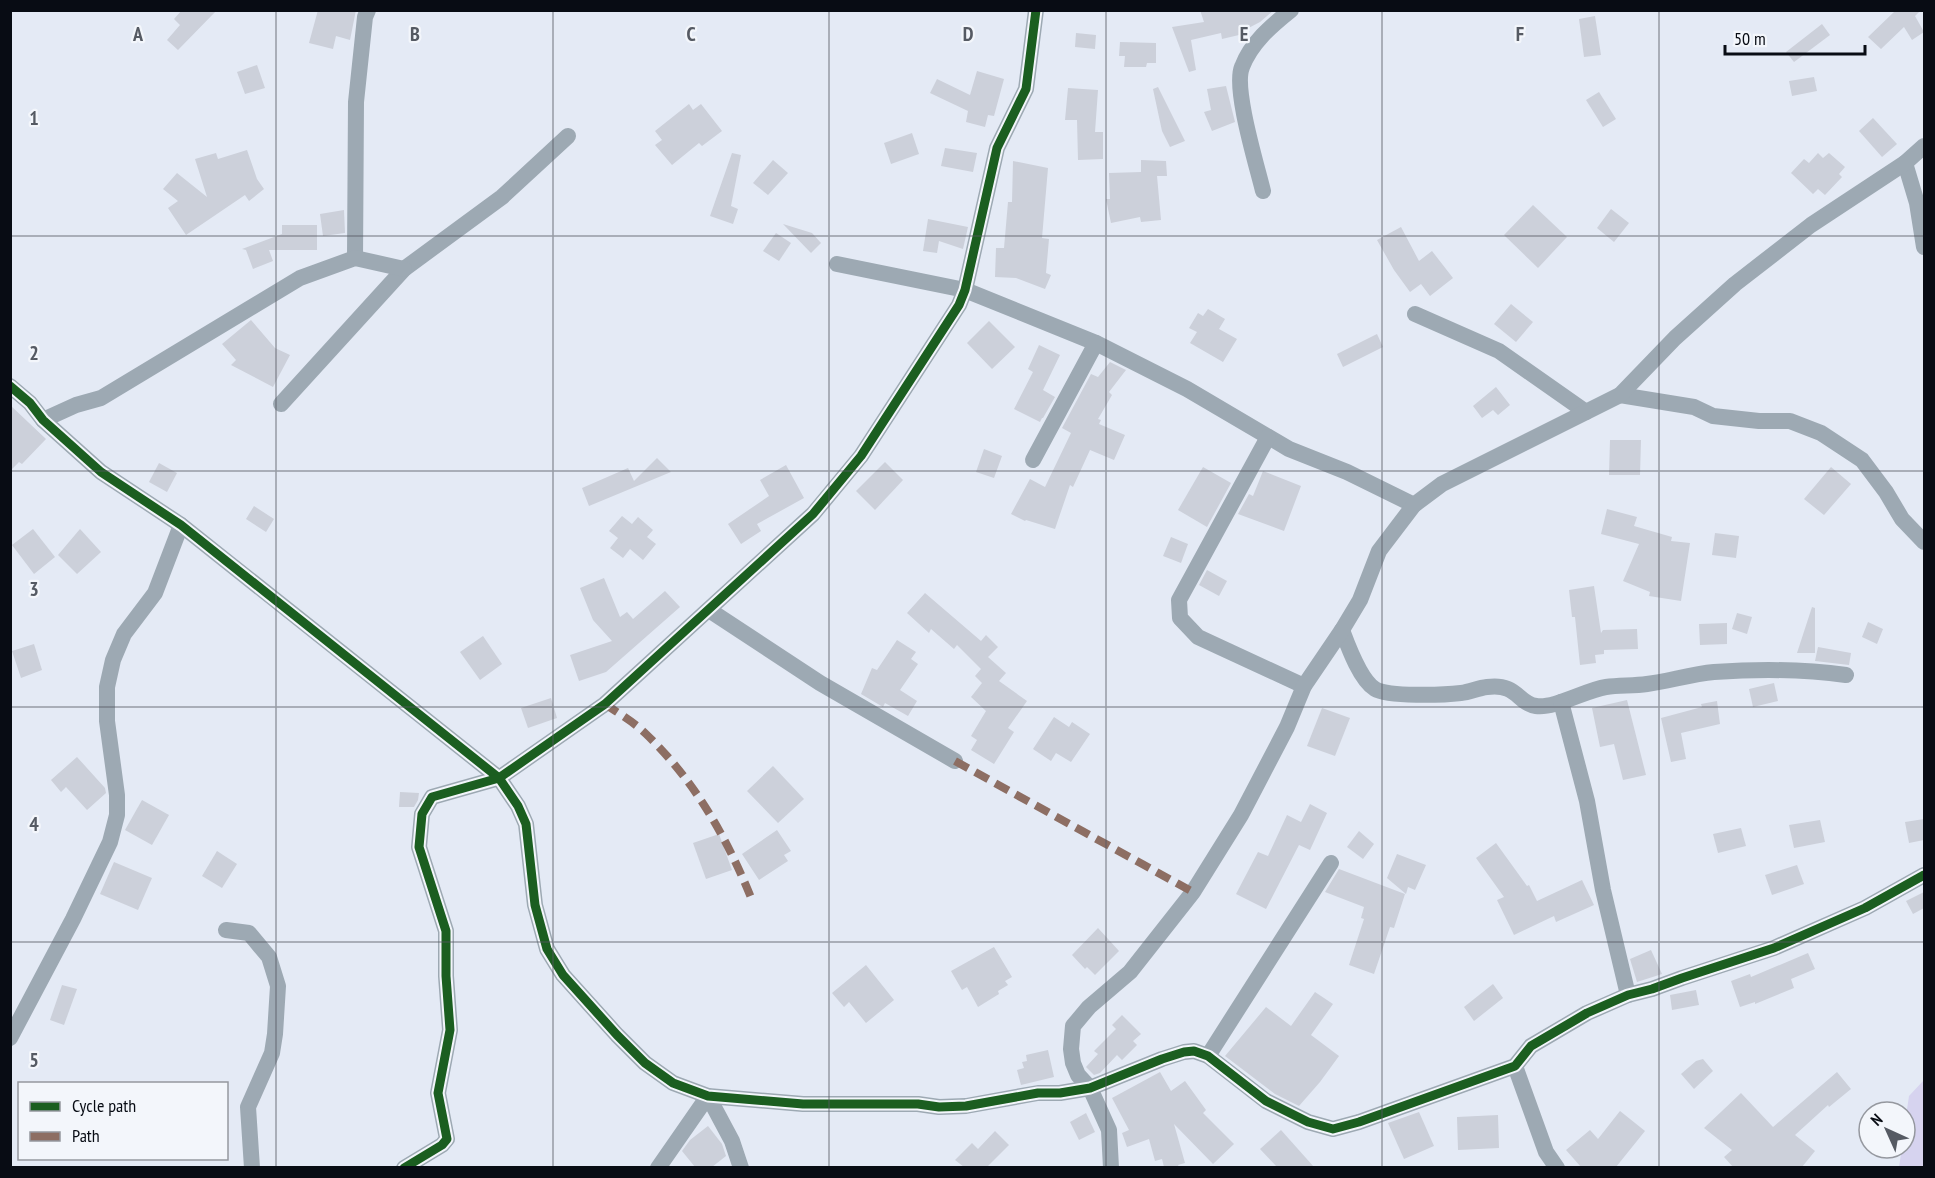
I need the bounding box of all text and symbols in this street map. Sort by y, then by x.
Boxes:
scale bar [1725,18,1864,56]
text: A [132,21,144,47]
text: B [410,21,420,47]
text: C [686,21,696,47]
text: D [963,21,974,47]
text: E [1240,21,1248,47]
text: F [1516,21,1524,47]
text: 50 m [1734,27,1766,50]
text: 1 [29,105,39,131]
text: 2 [29,340,39,366]
text: 3 [29,576,39,602]
text: 4 [29,811,39,837]
text: 5 [29,1047,39,1073]
legend [18,1082,228,1160]
text: Cycle path [72,1094,136,1117]
north arrow [1857,1100,1917,1160]
text: N [1866,1109,1887,1130]
text: Path [72,1124,100,1147]

